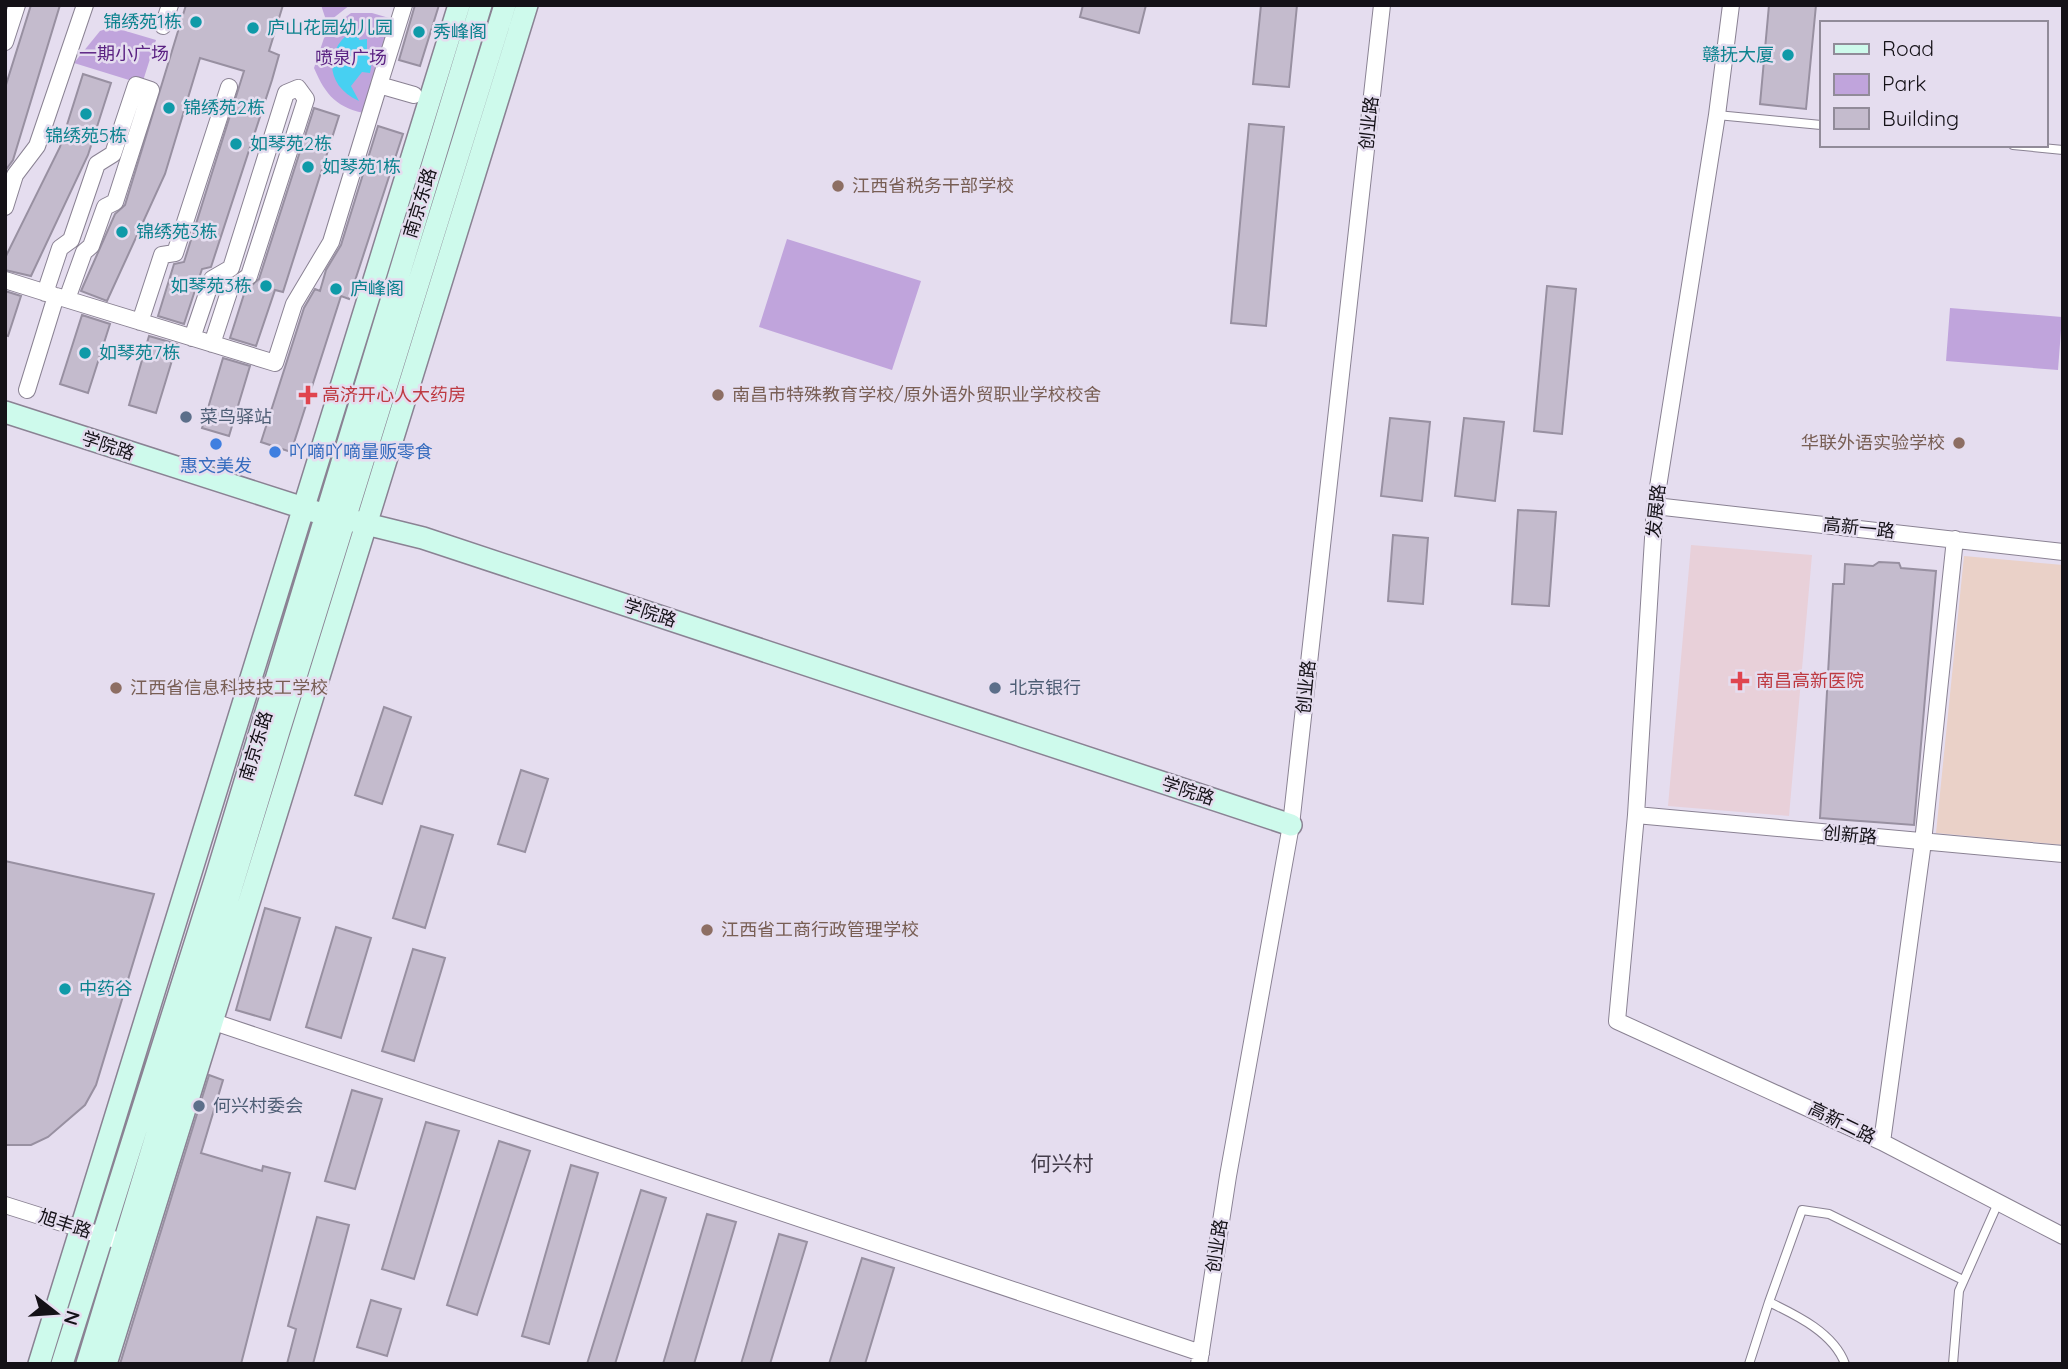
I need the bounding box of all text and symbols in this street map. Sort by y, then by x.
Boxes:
place label: 锦绣苑1栋 [103,10,182,33]
marker: 锦绣苑1栋 [188,14,204,30]
place label: 庐山花园幼儿园 [267,16,393,39]
marker: 庐山花园幼儿园 [245,20,261,36]
place label: 秀峰阁 [433,20,487,43]
legend [1820,21,2047,147]
marker: 秀峰阁 [411,24,427,40]
text: Road [1882,35,1934,61]
park label: 一期小广场 [79,42,169,65]
place label: 赣抚大厦 [1702,43,1774,66]
park label: 喷泉广场 [315,46,387,69]
marker: 赣抚大厦 [1780,47,1796,63]
text: Park [1882,70,1926,96]
street label: 创业路 [1354,95,1383,151]
place label: 锦绣苑2栋 [183,96,265,119]
marker: 锦绣苑2栋 [161,100,177,116]
text: Building [1882,105,1959,131]
marker: 锦绣苑5栋 [78,106,94,122]
place label: 锦绣苑5栋 [45,124,127,147]
place label: 如琴苑2栋 [250,132,332,155]
marker: 如琴苑2栋 [228,136,244,152]
place label: 如琴苑1栋 [322,155,401,178]
marker: 如琴苑1栋 [300,159,316,175]
street label: 南京东路 [398,165,441,241]
place label: 江西省税务干部学校 [852,174,1014,197]
marker: 江西省税务干部学校 [830,178,846,194]
place label: 锦绣苑3栋 [136,220,217,243]
marker: 锦绣苑3栋 [114,224,130,240]
place label: 如琴苑3栋 [171,274,252,297]
place label: 庐峰阁 [350,277,404,300]
marker: 如琴苑3栋 [258,278,274,294]
marker: 庐峰阁 [328,281,344,297]
place label: 如琴苑7栋 [99,341,180,364]
marker: 如琴苑7栋 [77,345,93,361]
place label: 高济开心人大药房 [322,383,466,406]
place label: 南昌市特殊教育学校/原外语外贸职业学校校舍 [732,383,1101,406]
marker: 高济开心人大药房 [300,387,316,403]
marker: 南昌市特殊教育学校/原外语外贸职业学校校舍 [710,387,726,403]
place label: 菜鸟驿站 [200,405,272,428]
marker: 菜鸟驿站 [178,409,194,425]
street label: 学院路 [79,426,137,465]
place label: 华联外语实验学校 [1801,431,1945,454]
marker: 华联外语实验学校 [1951,435,1967,451]
marker: 惠文美发 [208,436,224,452]
place label: 吖嘀吖嘀量贩零食 [289,440,433,463]
marker: 吖嘀吖嘀量贩零食 [267,444,283,460]
place label: 惠文美发 [180,454,252,477]
street label: 发展路 [1641,483,1670,539]
street label: 高新一路 [1822,512,1896,543]
street label: 学院路 [621,593,679,632]
street label: 创业路 [1291,659,1320,715]
place label: 南昌高新医院 [1756,669,1864,692]
marker: 南昌高新医院 [1730,671,1750,691]
place label: 江西省信息科技技工学校 [130,676,328,699]
place label: 北京银行 [1009,676,1081,699]
marker: 江西省信息科技技工学校 [108,680,124,696]
marker: 北京银行 [987,680,1003,696]
street label: 南京东路 [234,708,277,784]
street label: 学院路 [1159,771,1217,810]
street label: 创新路 [1822,821,1878,848]
place label: 江西省工商行政管理学校 [721,918,919,941]
marker: 江西省工商行政管理学校 [699,922,715,938]
place label: 中药谷 [79,977,133,1000]
marker: 中药谷 [57,981,73,997]
place label: 何兴村委会 [213,1094,303,1117]
street label: 高新二路 [1805,1096,1880,1149]
marker: 何兴村委会 [191,1098,207,1114]
district label: 何兴村 [1031,1150,1094,1176]
street label: 旭丰路 [36,1204,94,1243]
street label: 创业路 [1201,1217,1232,1274]
north arrow [21,1278,91,1348]
text: N [59,1308,86,1328]

